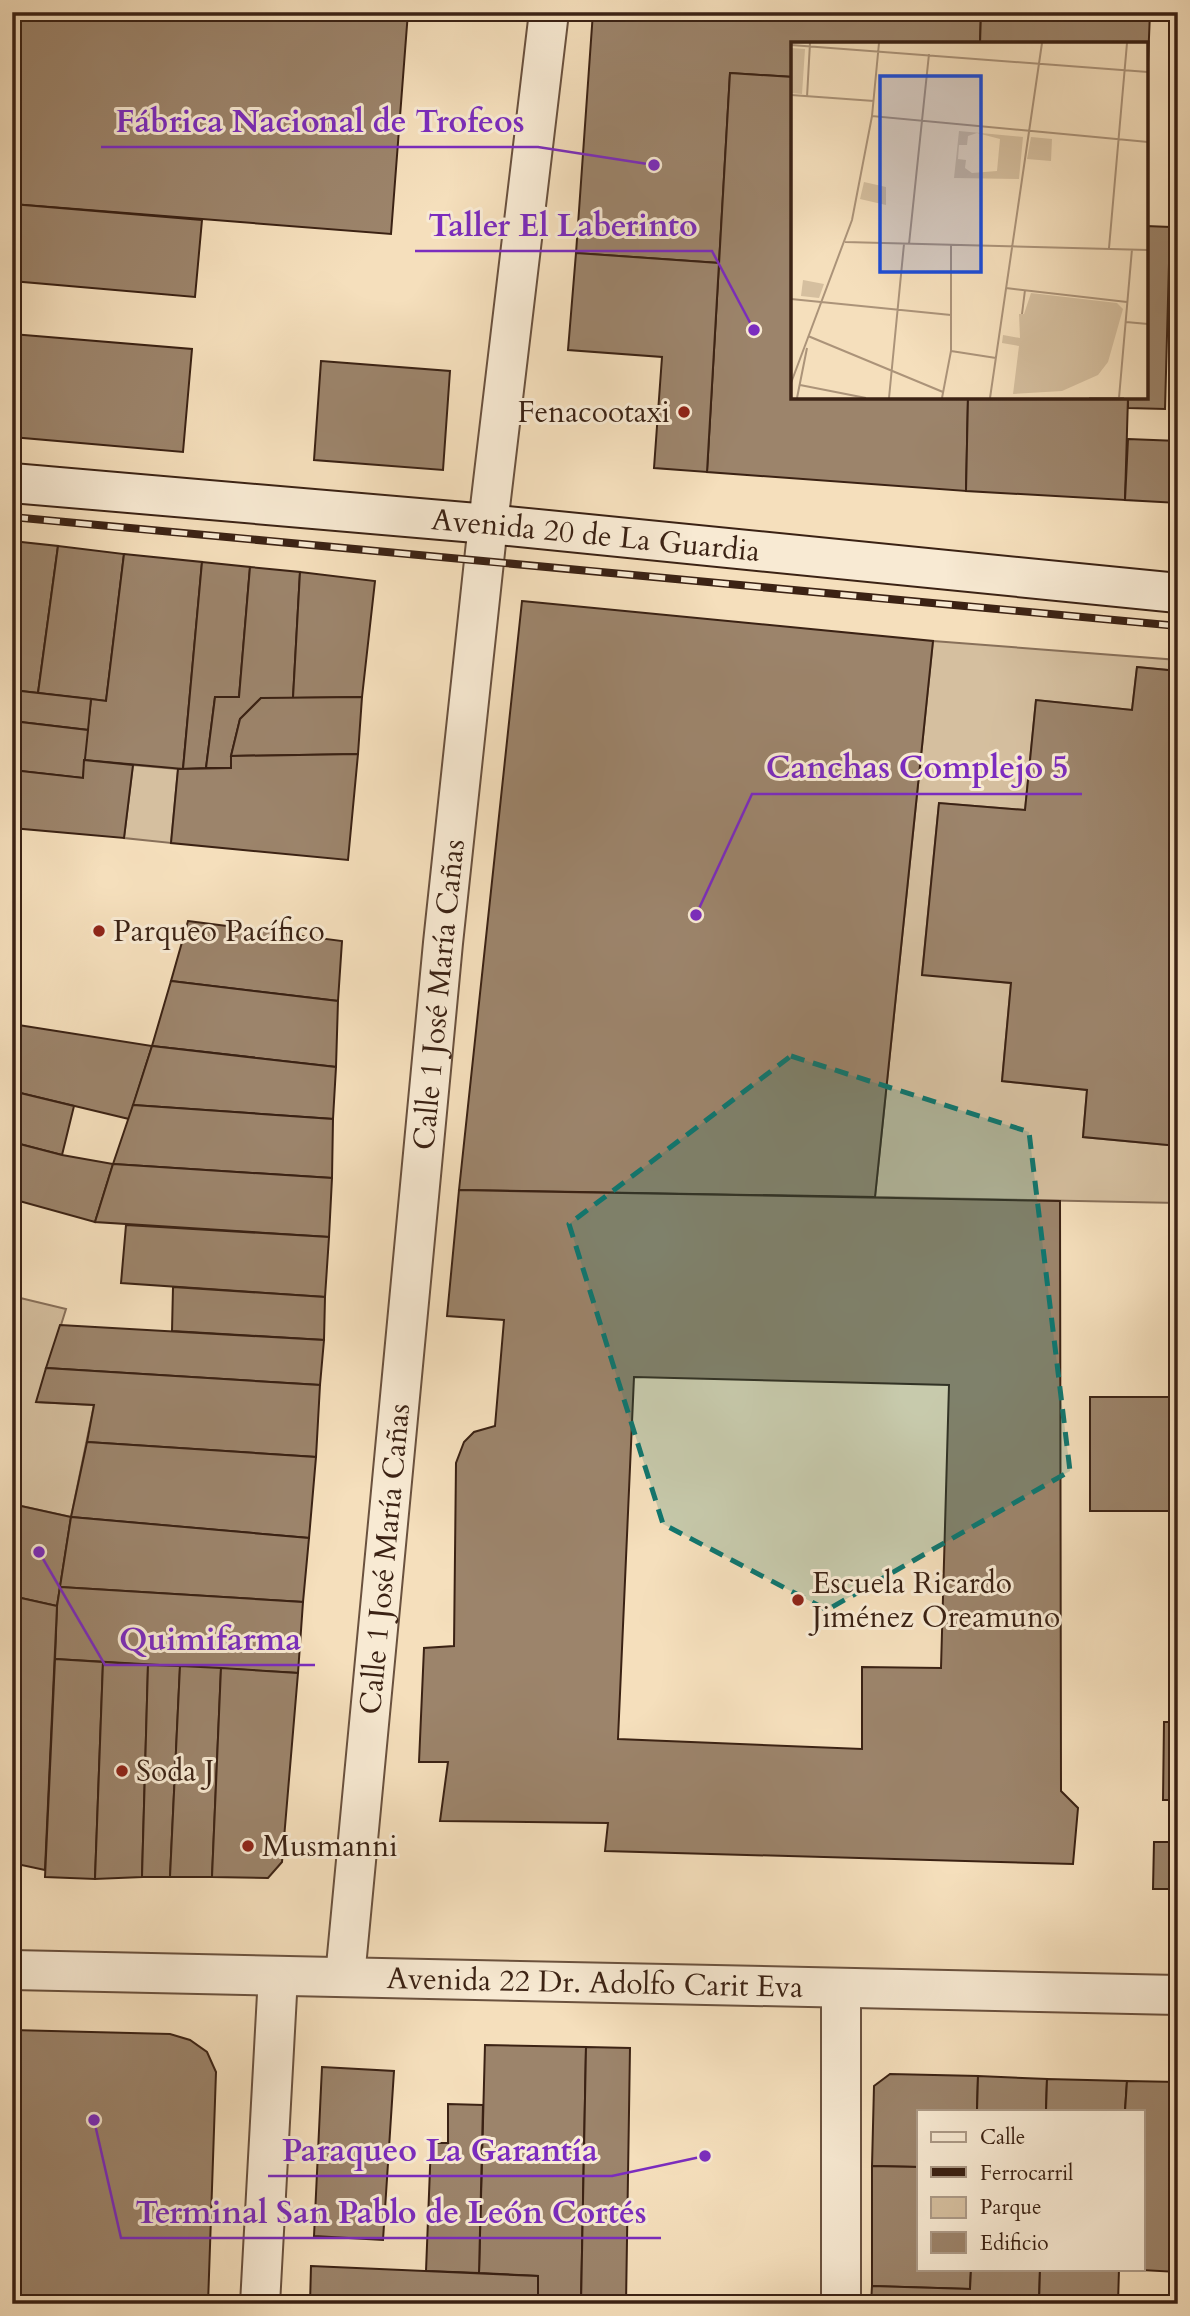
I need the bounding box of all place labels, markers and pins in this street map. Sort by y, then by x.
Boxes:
callout: Fábrica Nacional de Trofeos [101,94,538,147]
callout: Taller El Laberinto [415,198,712,251]
place label: Fenacootaxi [517,392,670,433]
marker: Fenacootaxi [676,404,692,420]
callout: Canchas Complejo 5 [752,741,1082,794]
place label: Parqueo Pacífico [113,911,325,952]
marker: Parqueo Pacífico [91,923,107,939]
place label: Escuela Ricardo Jiménez Oreamuno [808,1563,1060,1638]
marker: Escuela Ricardo Jiménez Oreamuno [790,1592,806,1608]
callout: Quimifarma [105,1612,315,1665]
place label: Soda J [136,1751,214,1792]
marker: Soda J [114,1763,130,1779]
place label: Musmanni [262,1826,398,1867]
marker: Musmanni [240,1838,256,1854]
callout: Paraqueo La Garantía [268,2123,612,2176]
callout: Terminal San Pablo de León Cortés [121,2185,661,2238]

